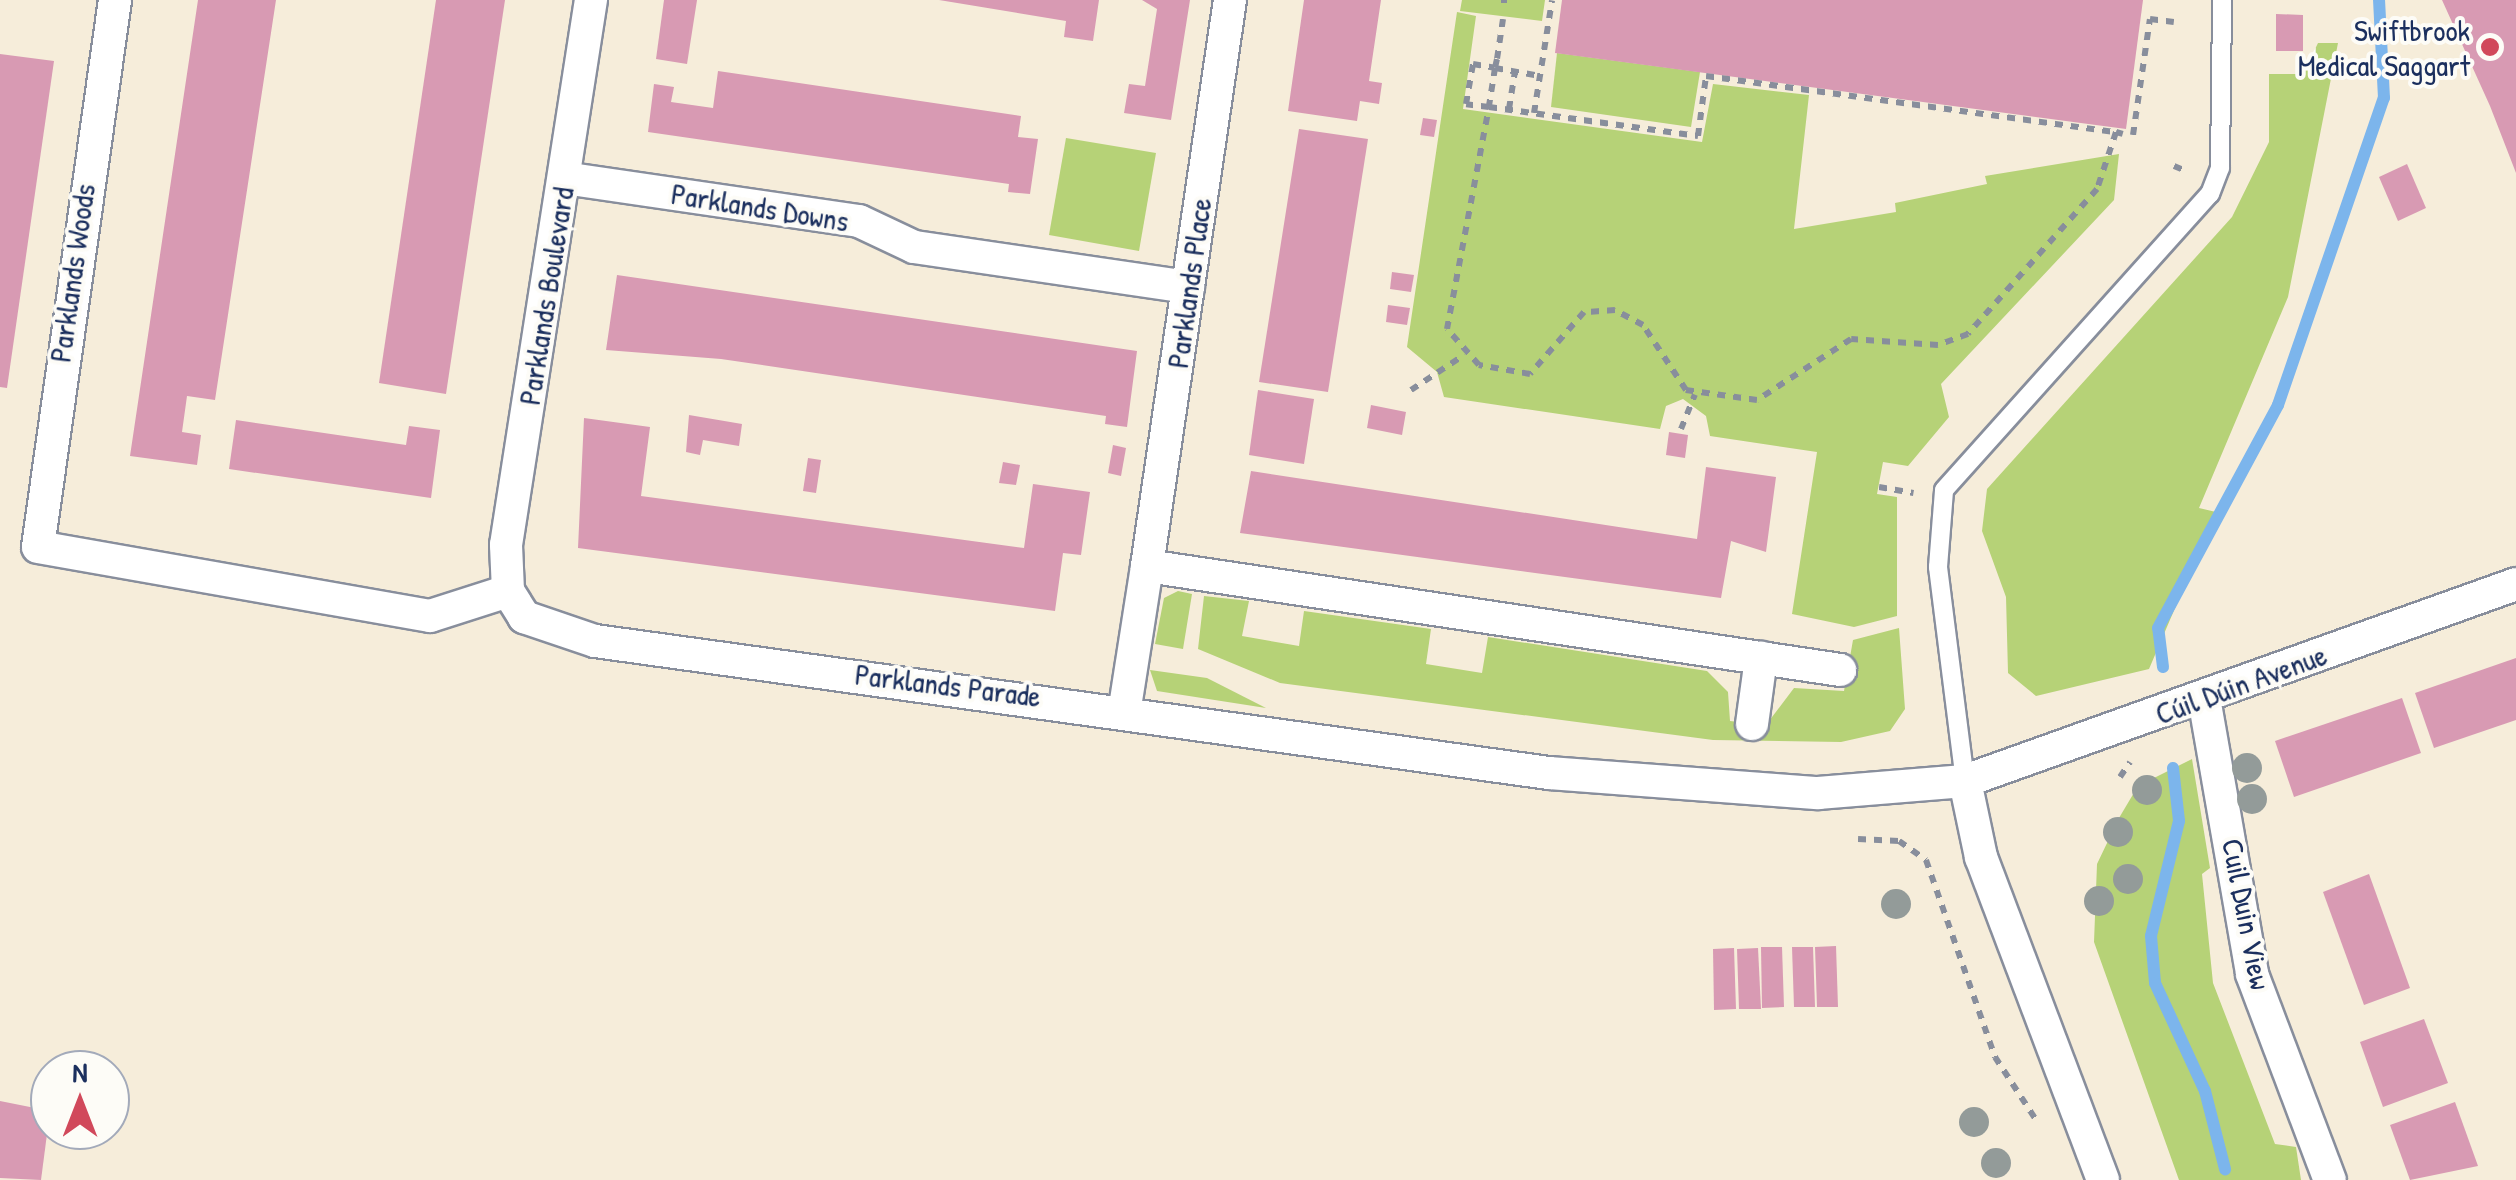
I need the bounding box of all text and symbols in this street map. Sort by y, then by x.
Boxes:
place label: Swiftbrook Medical Saggart [2298,12,2470,82]
marker: Swiftbrook Medical Saggart [2479,36,2501,58]
street label: Parklands Downs [669,175,851,239]
street label: Parklands Woods [42,182,102,364]
street label: Parklands Boulevard [511,185,581,407]
street label: Parklands Place [1159,196,1219,370]
street label: Cúil Dúin Avenue [2150,636,2332,732]
street label: Parklands Parade [853,656,1043,714]
street label: Cuil Duin View [2215,836,2279,992]
north arrow [30,1050,130,1150]
text: N [73,1053,87,1091]

